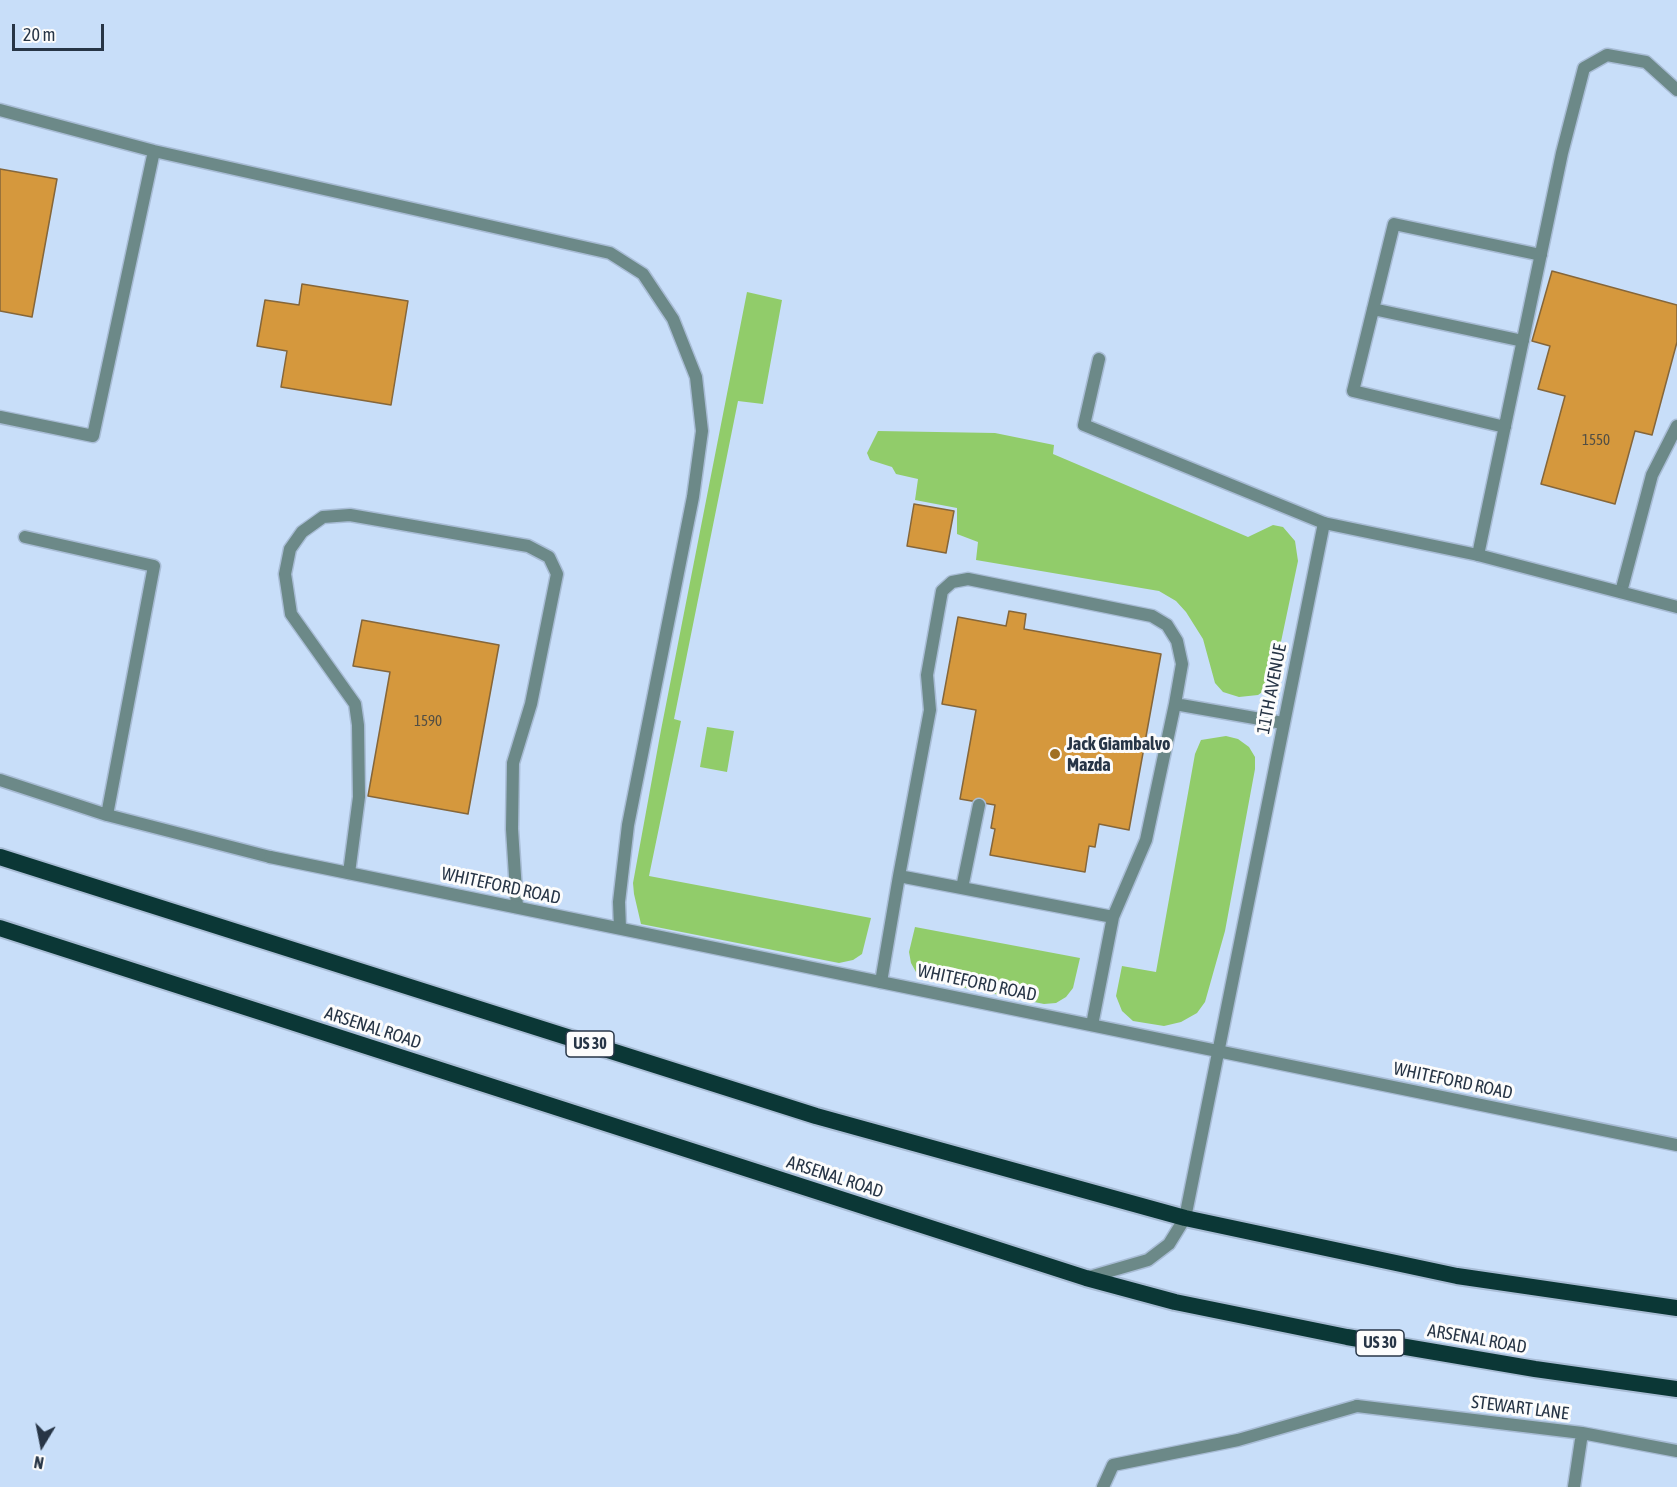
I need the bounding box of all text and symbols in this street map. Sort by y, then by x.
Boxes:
scale bar [15,12,106,50]
text: 20 m [23,24,55,45]
house number: 1550 [1582,431,1610,449]
street label: 11TH AVENUE [1253,642,1291,736]
house number: 1590 [414,712,442,730]
place label: Jack Giambalvo Mazda [1067,733,1170,776]
marker: Jack Giambalvo Mazda [1048,747,1062,761]
street label: WHITEFORD ROAD [439,863,563,909]
street label: WHITEFORD ROAD [915,960,1039,1006]
street label: ARSENAL ROAD [322,1002,424,1054]
road number: US 30 [566,1031,614,1057]
street label: WHITEFORD ROAD [1391,1058,1515,1104]
street label: ARSENAL ROAD [784,1151,886,1203]
street label: ARSENAL ROAD [1426,1320,1528,1358]
road number: US 30 [1356,1330,1404,1356]
street label: STEWART LANE [1470,1391,1570,1425]
north arrow [12,1415,72,1475]
text: N [33,1453,45,1472]

